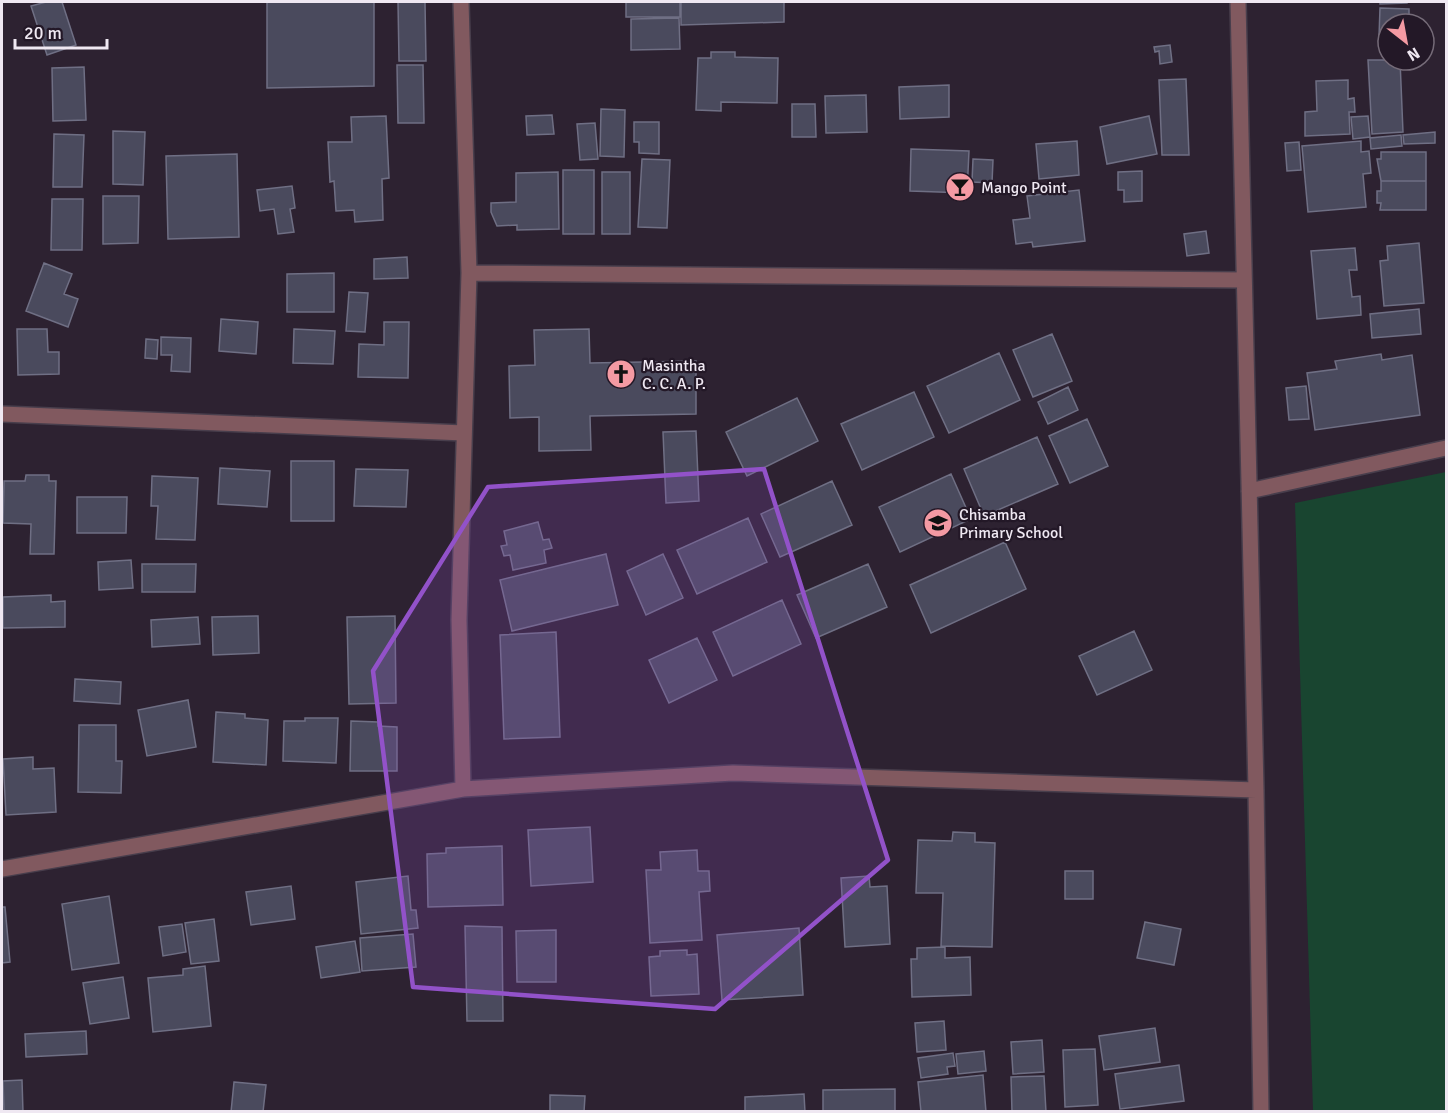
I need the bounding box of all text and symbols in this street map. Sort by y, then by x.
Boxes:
scale bar [15,12,106,50]
north arrow [1376,12,1436,72]
text: 20 m [24,22,62,44]
text: N [1403,43,1423,65]
bar icon: Mango Point [944,171,976,203]
place label: Mango Point [981,178,1067,198]
place label: Masintha C. C. A. P. [642,356,706,394]
church icon: Masintha C. C. A. P. [605,358,637,390]
place label: Chisamba Primary School [959,505,1063,543]
school or university icon: Chisamba Primary School [922,507,954,539]

